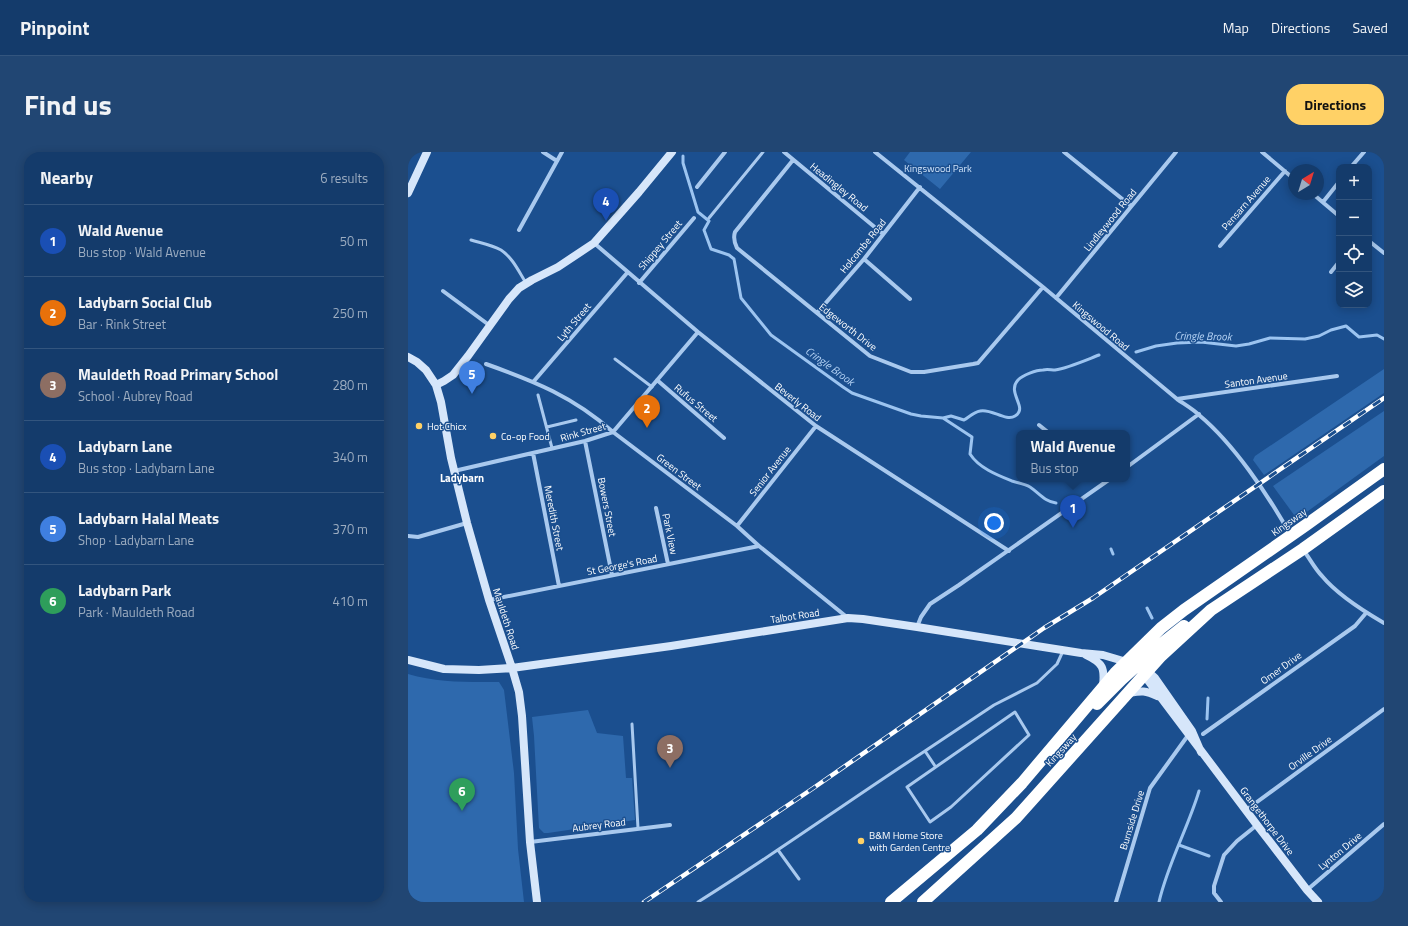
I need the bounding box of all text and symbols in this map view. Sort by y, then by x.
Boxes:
text: Pinpoint [20,13,89,42]
text: Map [1223,17,1249,38]
text: Directions [1271,17,1330,38]
text: Saved [1352,17,1388,38]
text: Find us [24,83,112,126]
button: Directions [1286,84,1384,125]
street label: Headingley Road [807,159,871,215]
park label: Kingswood Park [904,161,972,176]
north arrow [1288,164,1324,200]
map controls [1336,164,1372,308]
button: + [1336,164,1372,200]
text: Nearby [40,165,93,191]
text: 6 results [320,168,368,188]
street label: Pensarn Avenue [1218,172,1274,234]
street label: Lindleywood Road [1080,185,1140,255]
pin: 4 [593,188,619,221]
button: − [1336,200,1372,236]
street label: Holcombe Road [836,215,890,277]
street label: Shippey Street [635,216,686,273]
text: Wald Avenue [78,219,163,242]
text: 1 [49,231,57,251]
text: 50 m [340,231,368,251]
button: locate [1336,236,1372,272]
text: Bus stop · Wald Avenue [78,242,206,262]
button: layers [1336,272,1372,308]
text: Ladybarn Social Club [78,291,212,314]
street label: Kingswood Road [1069,298,1133,354]
street label: Lyth Street [553,299,595,344]
street label: Edgeworth Drive [816,299,880,355]
text: 2 [49,303,57,323]
text: 250 m [332,303,368,323]
text: Bar · Rink Street [78,314,166,334]
water label: Cringle Brook [1174,328,1233,345]
water label: Cringle Brook [802,343,859,390]
pin: 5 [459,361,485,394]
text: Mauldeth Road Primary School [78,363,278,386]
street label: Santon Avenue [1224,368,1288,392]
text: 3 [49,375,57,395]
text: 280 m [332,375,368,395]
street label: Beverly Road [772,379,824,425]
street label: Rufus Street [671,380,721,426]
text: School · Aubrey Road [78,386,193,406]
pin: 2 [634,395,660,428]
street label: Rink Street [559,418,608,446]
place label: Hot Chicx [427,419,467,434]
marker: Hot Chicx [414,421,424,431]
place label: Co-op Food [501,429,550,444]
popup [1016,430,1130,482]
marker: Co-op Food [488,431,498,441]
text: Ladybarn Lane [78,435,172,458]
text: Wald Avenue [1030,435,1116,458]
street label: Senior Avenue [746,443,794,499]
text: 4 [49,447,57,467]
text: 340 m [332,447,368,467]
street label: Green Street [653,450,705,494]
text: Bus stop · Ladybarn Lane [78,458,215,478]
text: Bus stop [1030,458,1079,478]
district label: Ladybarn [440,470,484,486]
street label: Bowers Street [594,476,620,538]
street label: Meredith Street [540,484,568,552]
pin: 1 [1060,495,1086,528]
street label: Kingsway [1268,504,1310,540]
text: Ladybarn Halal Meats [78,507,219,530]
street label: Park View [658,512,682,556]
your location [984,513,1004,533]
text: 5 [49,519,57,539]
text: 370 m [332,519,368,539]
text: Shop · Ladybarn Lane [78,530,194,550]
street label: St George's Road [585,551,659,579]
text: Ladybarn Park [78,579,171,602]
street label: Mauldeth Road [489,586,523,652]
text: 6 [49,591,57,611]
text: 410 m [332,591,368,611]
text: Park · Mauldeth Road [78,602,195,622]
street label: Talbot Road [769,605,821,627]
street label: Omer Drive [1257,648,1305,688]
street label: Kingsway [1042,730,1080,770]
street label: Orville Drive [1285,732,1335,774]
pin: 3 [657,735,683,768]
pin: 6 [449,778,475,811]
street label: Grangethorpe Drive [1236,784,1298,858]
street label: Burnside Drive [1116,788,1148,852]
street label: Aubrey Road [572,814,626,836]
place label: B&M Home Store with Garden Centre [869,828,950,855]
street label: Lynton Drive [1315,828,1365,874]
marker: B&M Home Store with Garden Centre [856,836,866,846]

